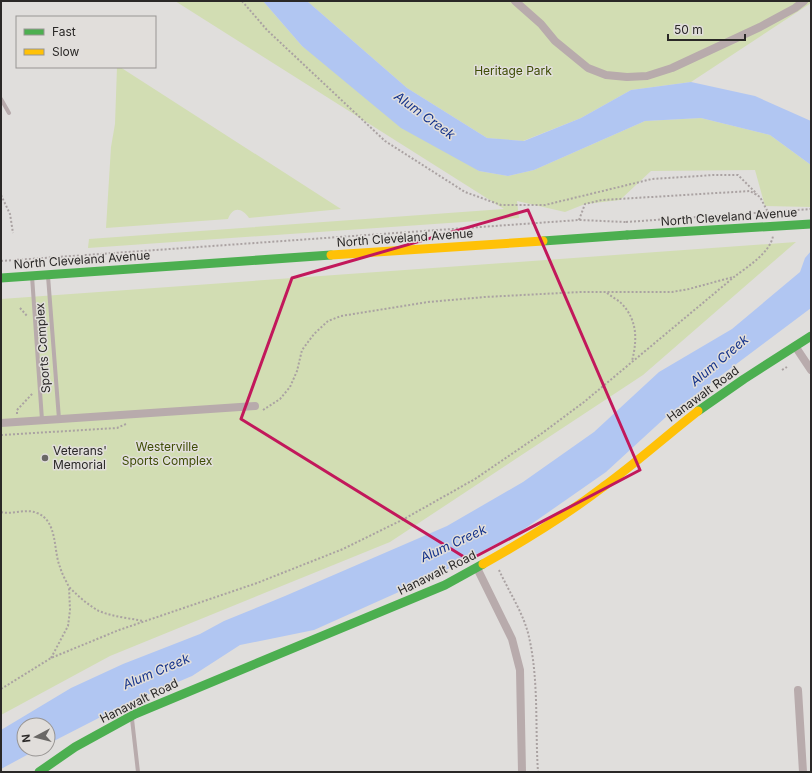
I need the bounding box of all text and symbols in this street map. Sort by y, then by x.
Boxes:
legend [16,16,156,68]
scale bar [668,16,745,42]
text: 50 m [674,22,703,37]
text: Fast [52,24,76,39]
text: Slow [52,44,80,59]
park label: Heritage Park [474,63,552,78]
water label: Alum Creek [391,87,459,143]
street label: North Cleveland Avenue [660,204,798,229]
street label: North Cleveland Avenue [336,225,474,250]
street label: North Cleveland Avenue [13,247,151,272]
street label: Sports Complex [32,302,53,394]
water label: Alum Creek [686,330,752,390]
street label: Hanawalt Road [664,362,742,425]
park label: Westerville Sports Complex [122,439,213,468]
place label: Veterans' Memorial [53,443,107,472]
marker: Veterans' Memorial [40,453,50,463]
water label: Alum Creek [416,520,489,566]
street label: Hanawalt Road [395,547,478,598]
water label: Alum Creek [119,649,193,693]
street label: Hanawalt Road [97,675,180,726]
north arrow [16,717,56,757]
text: N [19,733,34,743]

